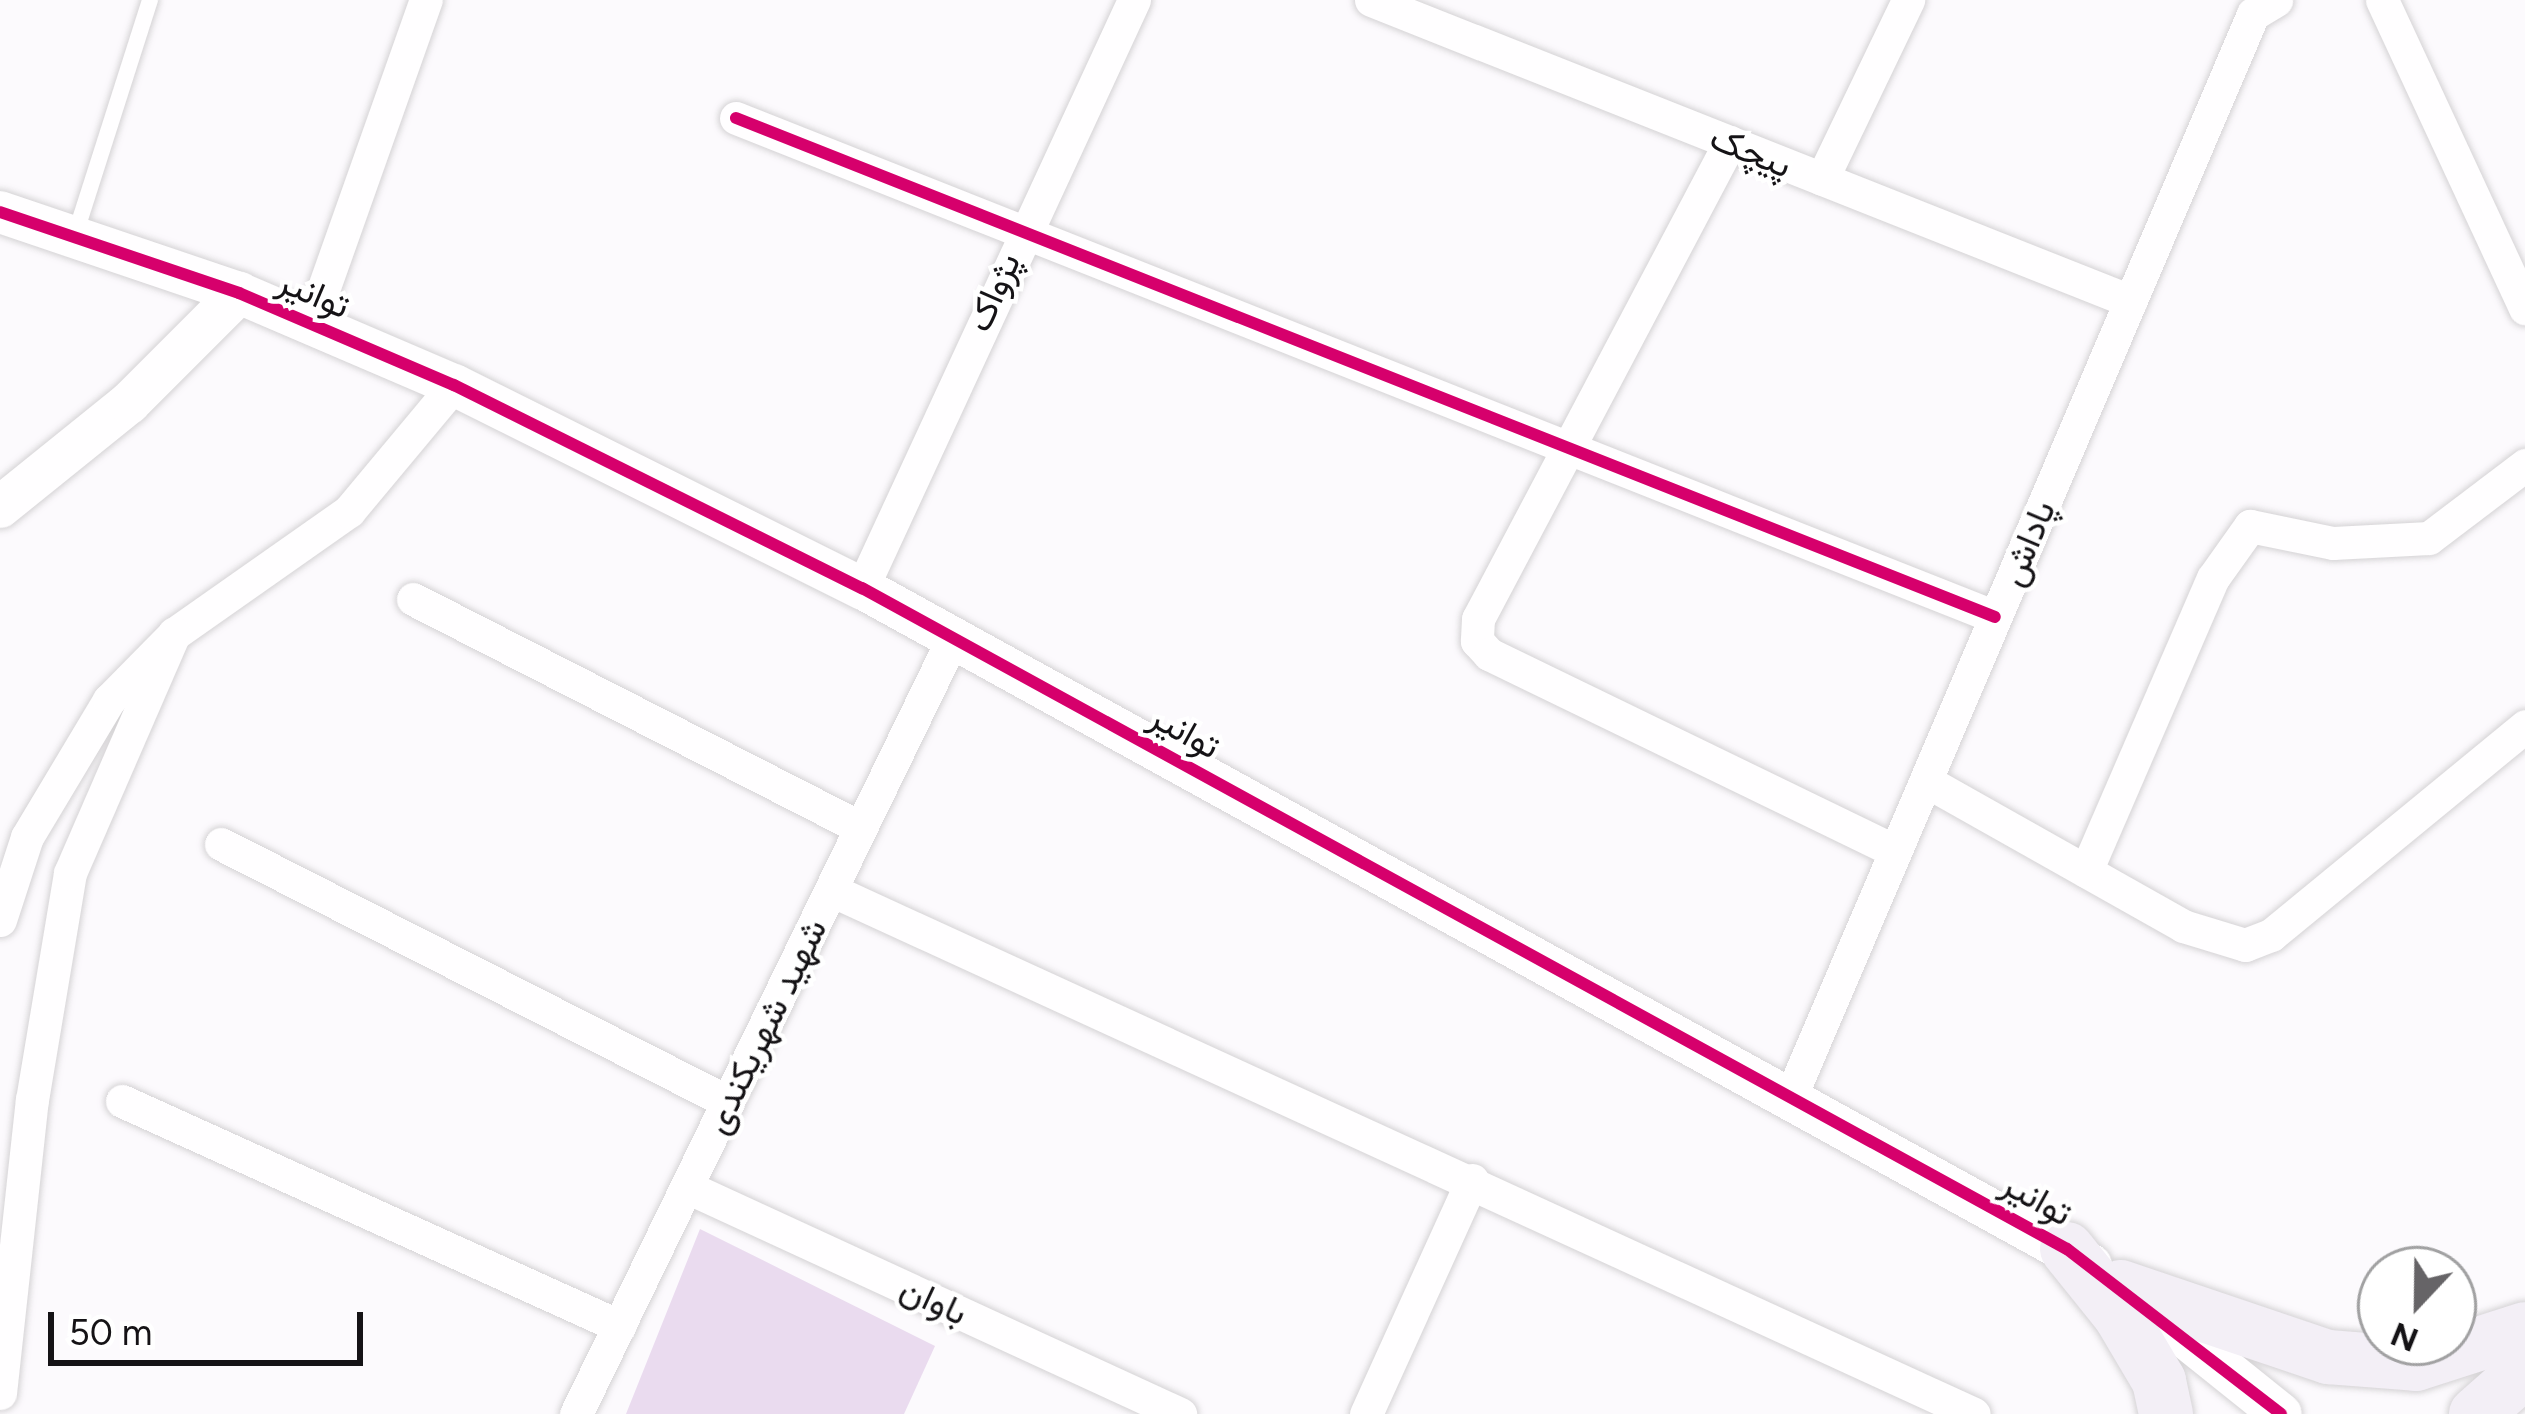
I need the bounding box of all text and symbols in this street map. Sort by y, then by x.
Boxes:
street label: پیچک [1704,115,1798,187]
street label: پژواک [957,246,1029,338]
street label: توانیر [272,259,356,327]
street label: پاداش [1990,494,2064,592]
street label: توانیر [1142,694,1228,768]
street label: شهید شهریکندی [694,911,836,1141]
street label: توانیر [1994,1161,2080,1235]
north arrow [2357,1246,2477,1366]
street label: باوان [894,1266,974,1334]
scale bar [54,1288,369,1362]
text: 50 m [69,1311,152,1354]
text: N [2385,1314,2424,1360]

